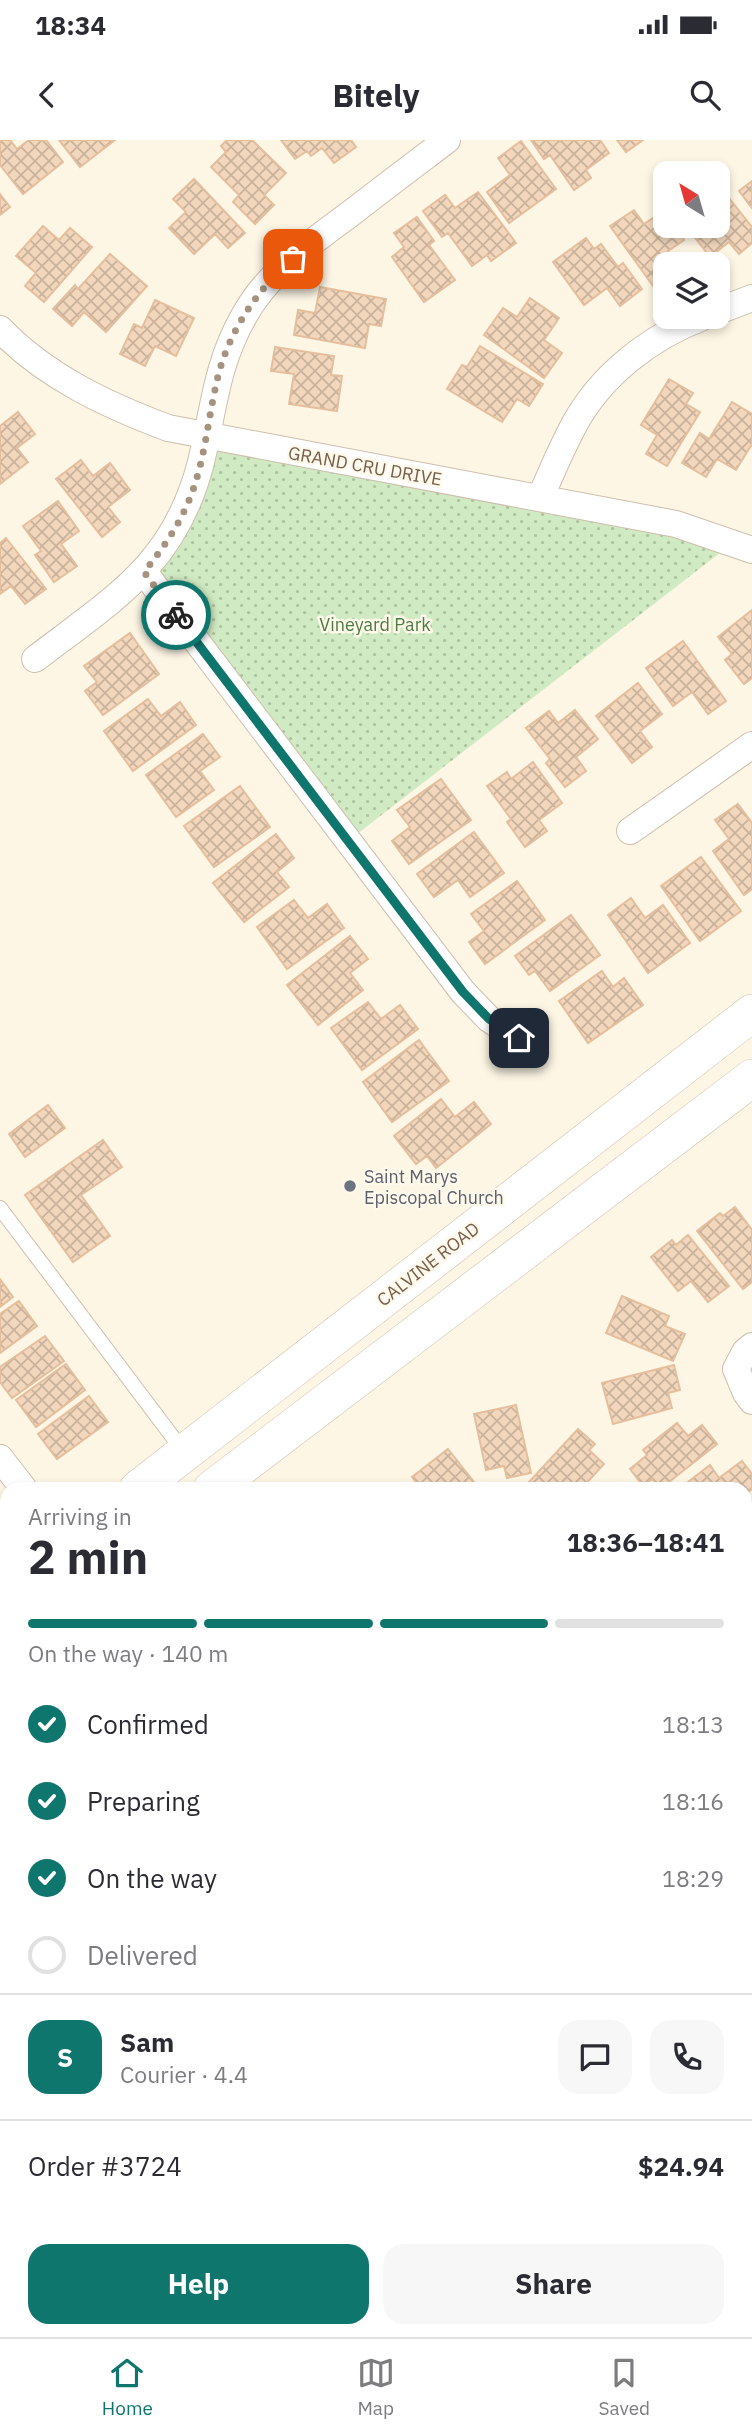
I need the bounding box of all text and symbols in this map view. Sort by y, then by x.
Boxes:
text: 18:34 [35,8,106,42]
text: Bitely [332,74,420,116]
icon: back [28,76,66,114]
icon: search [686,76,724,114]
north arrow [653,161,730,238]
map controls [653,161,730,329]
pin [263,229,323,289]
icon: bag [274,240,312,278]
button: layers [653,252,730,329]
street label: GRAND CRU DRIVE [286,441,444,491]
courier [141,580,211,650]
icon: bike [157,596,195,634]
park label: Vineyard Park [319,613,431,636]
pin [489,1008,549,1068]
icon: home [500,1019,538,1057]
place label: Saint Marys Episcopal Church [364,1165,504,1209]
marker: Saint Marys Episcopal Church [342,1178,358,1194]
street label: CALVINE ROAD [372,1217,484,1311]
text: Arriving in [28,1501,132,1531]
text: 18:36–18:41 [567,1525,724,1559]
text: 2 min [28,1527,148,1587]
text: On the way · 140 m [28,1638,228,1668]
icon: check [28,1705,66,1743]
text: Confirmed [87,1707,209,1741]
text: 18:13 [662,1709,724,1739]
icon: check [28,1782,66,1820]
text: Preparing [87,1784,200,1818]
text: 18:16 [662,1786,724,1816]
icon: check [28,1859,66,1897]
text: On the way [87,1861,217,1895]
text: 18:29 [662,1863,724,1893]
text: Delivered [87,1938,198,1972]
button: chat [558,2020,632,2094]
button: phone [650,2020,724,2094]
text: Sam [120,2025,174,2059]
text: S [57,2040,73,2074]
text: Courier · 4.4 [120,2059,248,2089]
text: Order #3724 [28,2149,182,2183]
text: $24.94 [638,2149,724,2183]
button: Help [28,2244,369,2324]
button: Share [383,2244,724,2324]
tab: Home [102,2354,153,2420]
tab: Map [357,2354,395,2420]
tab: Saved [598,2354,650,2420]

